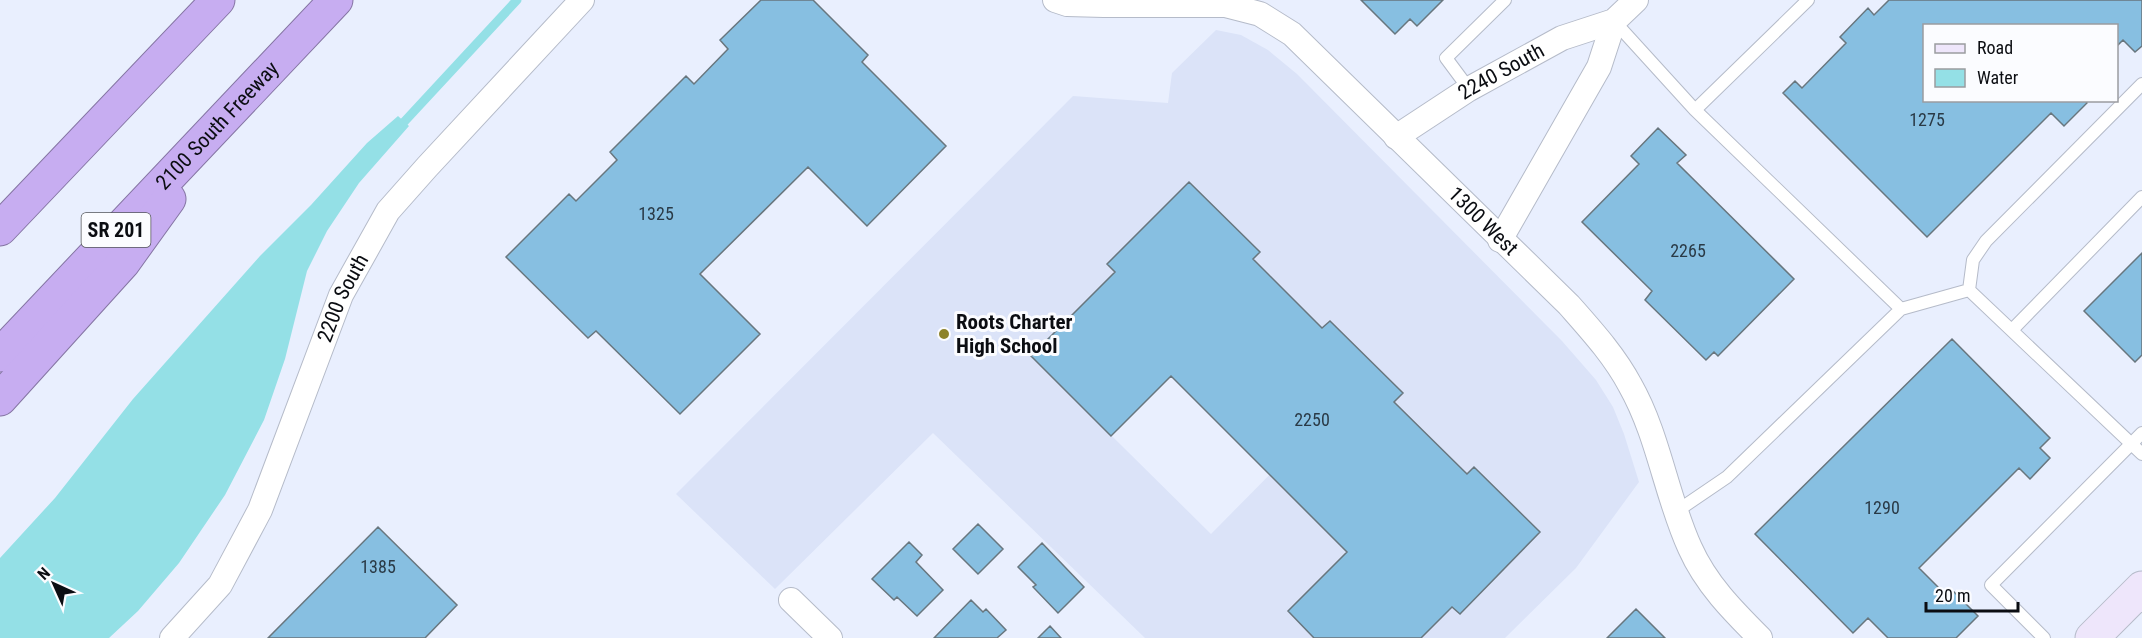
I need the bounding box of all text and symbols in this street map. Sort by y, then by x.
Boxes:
legend [1923,24,2118,102]
text: Road [1977,37,2013,58]
street label: 2240 South [1454,38,1548,105]
street label: 2100 South Freeway [151,56,284,194]
text: Water [1977,67,2019,88]
house number: 1275 [1909,109,1945,130]
street label: 1300 West [1443,182,1523,260]
house number: 1325 [638,203,674,224]
road number: SR 201 [82,213,150,247]
house number: 2265 [1670,240,1706,261]
street label: 2200 South [312,250,373,345]
place label: Roots Charter High School [956,310,1072,358]
marker: Roots Charter High School [937,327,951,341]
house number: 2250 [1294,409,1330,430]
house number: 1290 [1864,497,1900,518]
north arrow [24,554,84,614]
house number: 1385 [360,556,396,577]
text: N [34,564,54,584]
scale bar [1926,575,2018,613]
text: 20 m [1935,585,1970,606]

